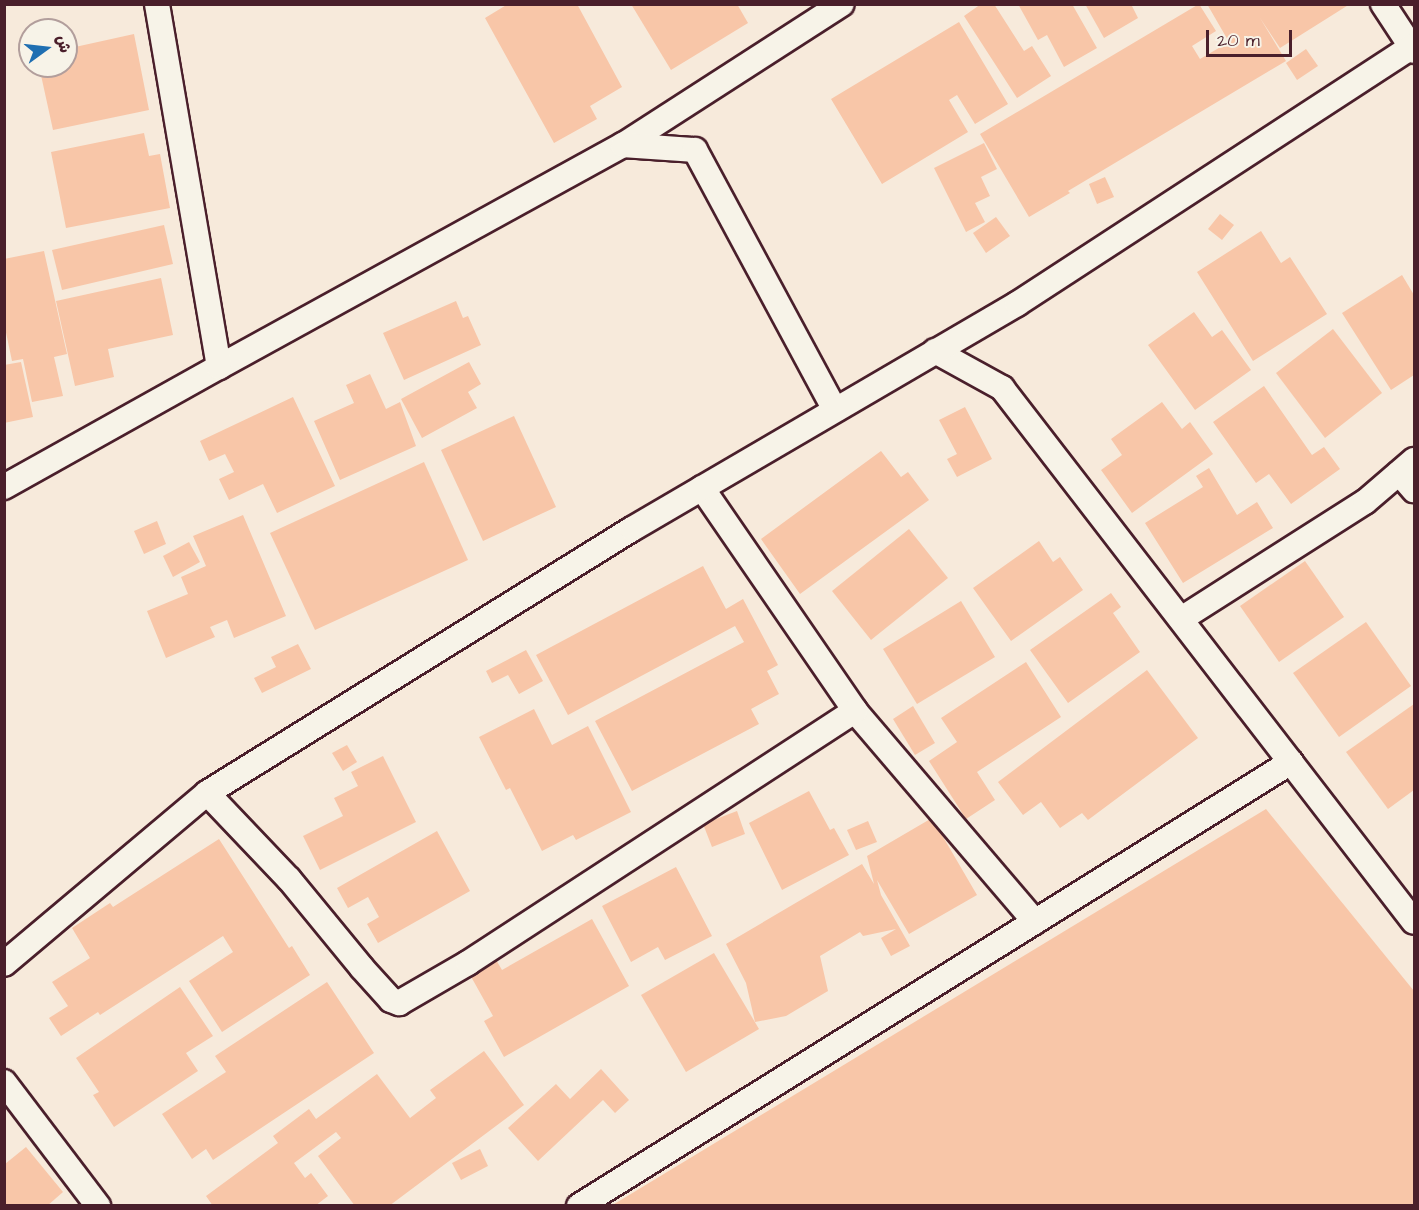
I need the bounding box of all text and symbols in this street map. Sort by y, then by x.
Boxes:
north arrow [18,18,78,78]
scale bar [1209,18,1294,56]
text: 20 m [1217,28,1260,53]
text: ش [51,32,76,55]

